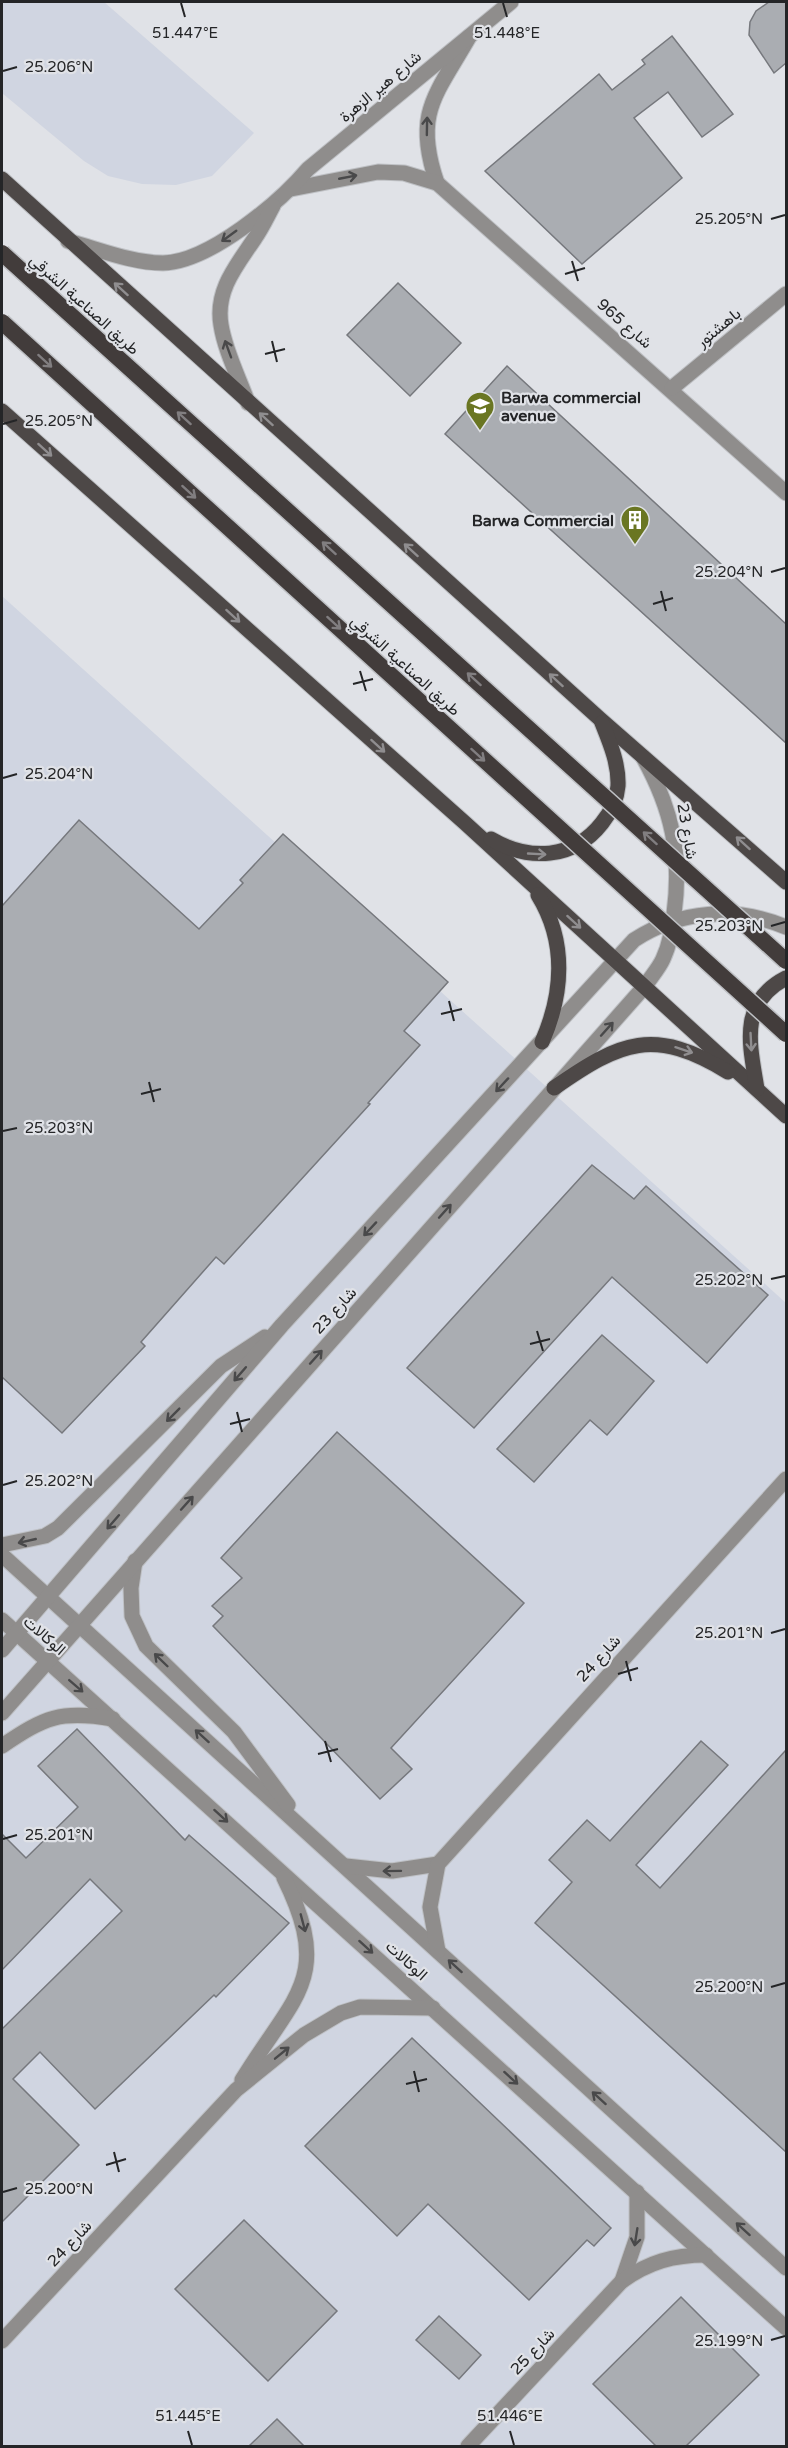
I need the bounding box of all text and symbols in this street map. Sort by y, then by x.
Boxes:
text: 51.447°E [152,24,218,42]
text: 51.448°E [474,24,540,42]
street label: شارع هير الزهرة [336,47,426,128]
text: 25.206°N [25,58,93,76]
one-way arrow [421,117,433,137]
one-way arrow [338,171,358,182]
text: 25.205°N [695,210,763,228]
one-way arrow [221,230,237,242]
street label: طريق الصناعية الشرقي [23,250,143,362]
one-way arrow [114,282,129,296]
street label: شارع 965 [592,294,656,354]
street label: باهشتور [691,304,745,352]
one-way arrow [222,340,233,359]
one-way arrow [37,354,52,368]
place label: Barwa commercial avenue [501,388,641,426]
school or university icon: Barwa commercial avenue [464,390,496,432]
one-way arrow [177,411,192,425]
text: 25.205°N [25,412,93,430]
one-way arrow [258,412,273,426]
one-way arrow [37,443,52,457]
one-way arrow [181,485,196,499]
building icon: Barwa Commercial [619,504,651,546]
place label: Barwa Commercial [472,511,614,531]
one-way arrow [322,541,337,555]
one-way arrow [404,543,419,557]
text: 25.204°N [695,563,763,581]
one-way arrow [225,609,240,623]
street label: طريق الصناعية الشرقي [344,611,464,723]
one-way arrow [326,616,341,631]
one-way arrow [466,672,481,686]
one-way arrow [549,673,564,687]
one-way arrow [370,739,385,753]
one-way arrow [470,747,485,761]
text: 25.204°N [25,765,93,783]
street label: شارع 23 [671,802,702,861]
one-way arrow [642,831,657,845]
one-way arrow [736,836,751,850]
one-way arrow [526,849,546,860]
one-way arrow [566,915,581,929]
text: 25.203°N [695,917,763,935]
one-way arrow [600,1021,614,1036]
one-way arrow [746,1032,757,1052]
one-way arrow [674,1045,693,1056]
one-way arrow [495,1078,509,1093]
text: 25.203°N [25,1119,93,1137]
one-way arrow [438,1204,452,1219]
one-way arrow [363,1221,377,1236]
text: 25.202°N [695,1271,763,1289]
street label: شارع 23 [308,1283,362,1339]
one-way arrow [309,1350,323,1365]
one-way arrow [233,1366,247,1381]
one-way arrow [165,1408,180,1423]
text: 25.202°N [25,1472,93,1490]
one-way arrow [180,1496,194,1511]
one-way arrow [106,1514,120,1529]
one-way arrow [18,1535,37,1547]
street label: الوكالات [19,1612,70,1660]
text: 25.201°N [695,1624,763,1642]
street label: شارع 24 [572,1631,626,1687]
one-way arrow [153,1653,168,1667]
one-way arrow [68,1679,83,1693]
one-way arrow [195,1729,210,1743]
one-way arrow [214,1809,229,1823]
text: 25.201°N [25,1826,93,1844]
one-way arrow [383,1865,402,1876]
one-way arrow [297,1913,309,1932]
street label: الوكالات [381,1937,432,1985]
one-way arrow [358,1940,373,1954]
one-way arrow [447,1959,462,1973]
text: 25.200°N [695,1978,763,1996]
one-way arrow [273,2047,289,2060]
one-way arrow [503,2071,518,2085]
one-way arrow [592,2091,607,2105]
text: 25.200°N [25,2180,93,2198]
street label: شارع 24 [43,2216,97,2272]
one-way arrow [736,2222,751,2236]
one-way arrow [631,2227,642,2247]
street label: شارع 25 [506,2324,560,2380]
text: 25.199°N [695,2332,763,2350]
text: 51.445°E [155,2407,221,2425]
text: 51.446°E [477,2407,543,2425]

